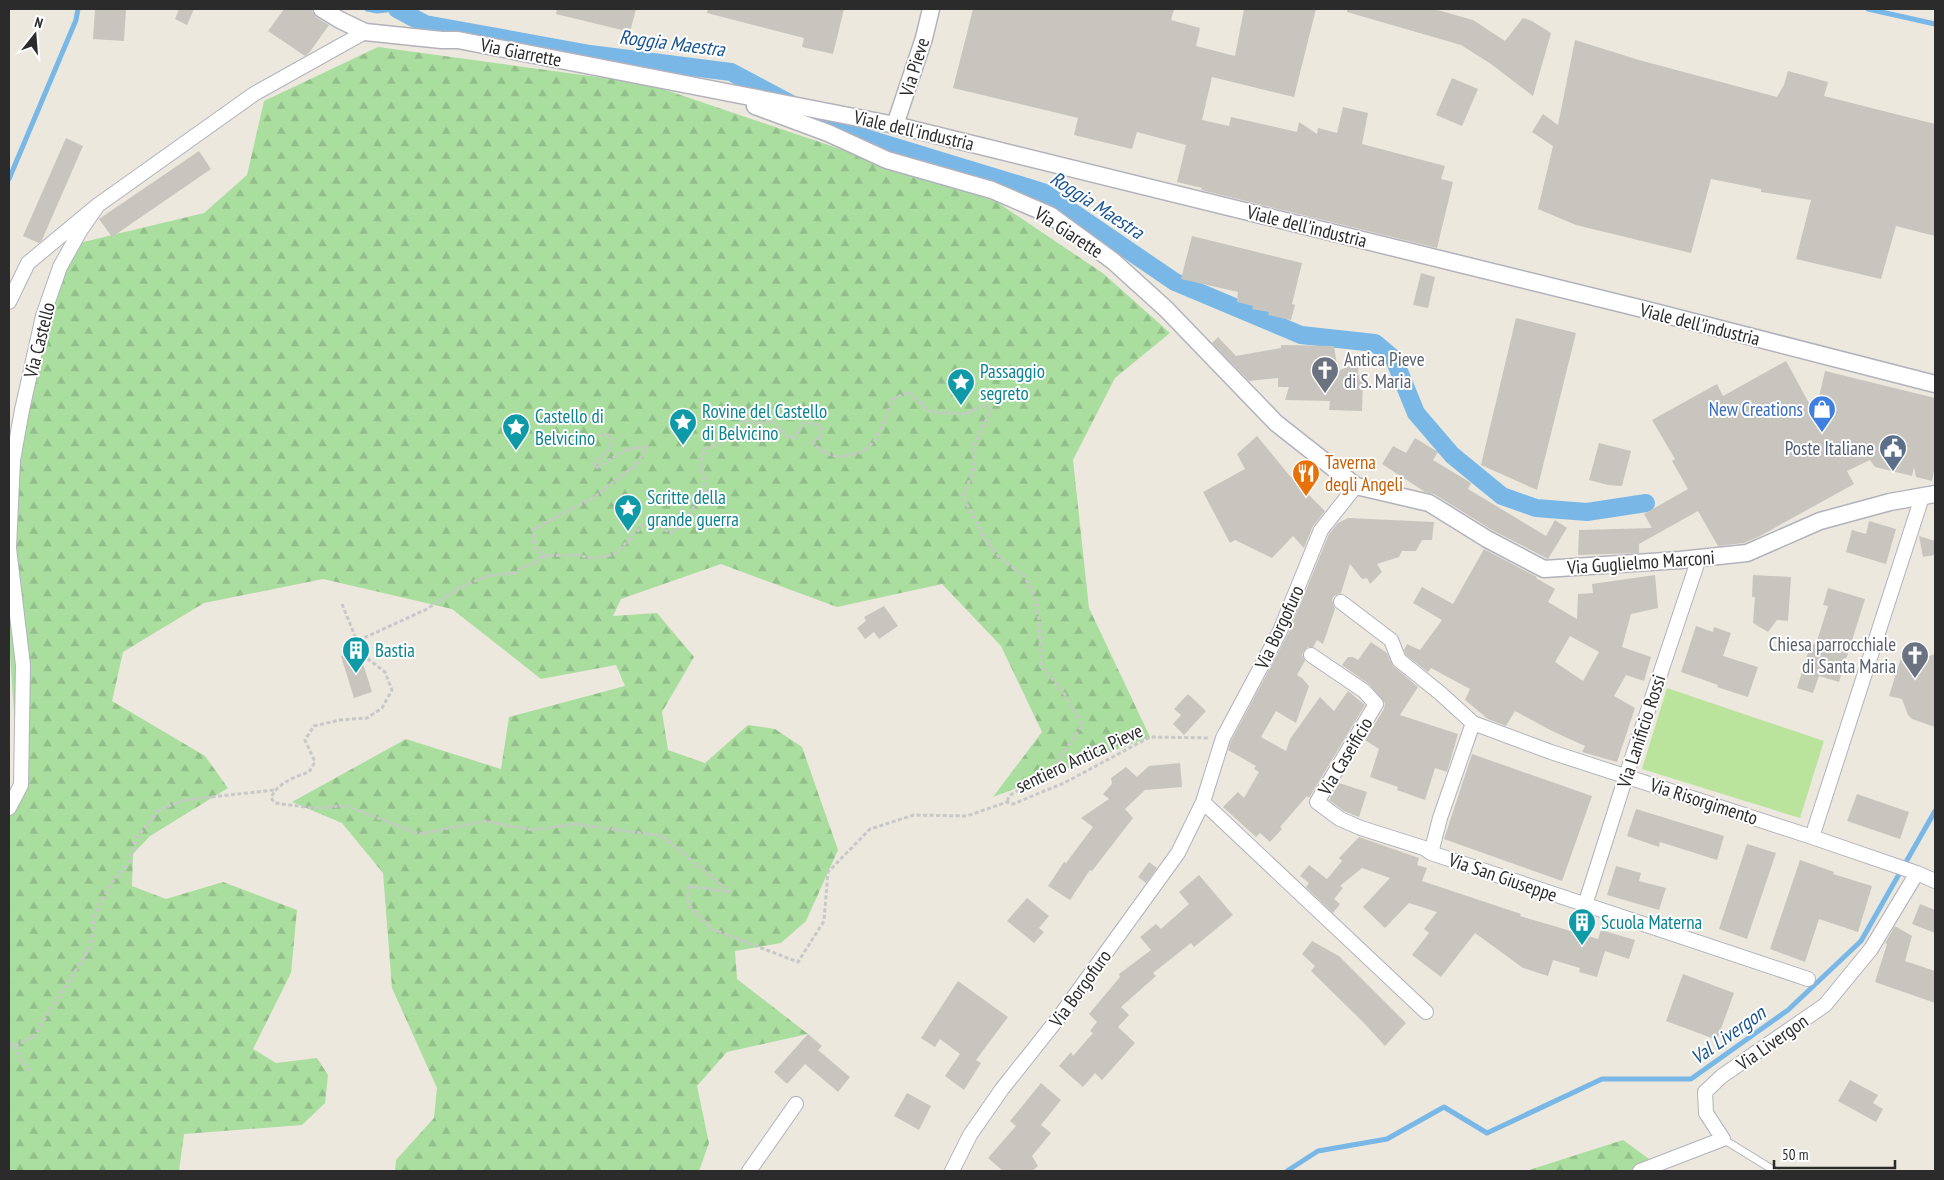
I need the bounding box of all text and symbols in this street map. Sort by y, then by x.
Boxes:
north arrow [10,10,60,60]
text: N [33,13,45,32]
water label: Roggia Maestra [618,24,727,62]
street label: Via Giarrette [477,32,564,72]
street label: Via Pieve [893,35,934,100]
street label: Viale dell'industria [851,104,976,155]
water label: Roggia Maestra [1045,165,1149,245]
street label: Viale dell'industria [1244,199,1369,252]
street label: Via Giarette [1029,200,1108,263]
street label: Viale dell'industria [1637,297,1762,350]
street label: Via Castello [18,300,60,381]
place label: Antica Pieve di S. Maria [1344,347,1425,393]
church icon: Antica Pieve di S. Maria [1310,355,1340,394]
place label: Passaggio segreto [980,359,1045,405]
place icon: Passaggio segreto [946,367,976,406]
shop icon: New Creations [1807,394,1837,433]
place label: New Creations [1709,397,1803,421]
place label: Rovine del Castello di Belvicino [702,399,827,445]
place label: Castello di Belvicino [535,404,604,450]
place icon: Rovine del Castello di Belvicino [668,407,698,446]
place icon: Castello di Belvicino [501,412,531,451]
public building icon: Poste Italiane [1878,433,1908,472]
place label: Poste Italiane [1785,436,1874,460]
place label: Taverna degli Angeli [1325,450,1403,496]
restaurant icon: Taverna degli Angeli [1291,458,1321,497]
place label: Scritte della grande guerra [647,485,739,531]
place icon: Scritte della grande guerra [613,493,643,532]
street label: Via Guglielmo Marconi [1565,545,1716,579]
street label: Via Borgofuro [1249,581,1309,674]
place label: Chiesa parrocchiale di Santa Maria [1769,632,1896,678]
building icon: Bastia [341,635,371,674]
place label: Bastia [375,638,415,662]
church icon: Chiesa parrocchiale di Santa Maria [1900,640,1930,679]
street label: Via Lanificio Rossi [1611,672,1671,791]
street label: Via Caseificio [1312,713,1378,800]
street label: sentiero Antica Pieve [1012,718,1146,798]
street label: Via Risorgimento [1646,772,1761,830]
street label: Via San Giuseppe [1445,847,1560,907]
building icon: Scuola Materna [1567,907,1597,946]
place label: Scuola Materna [1601,910,1702,934]
street label: Via Borgofuro [1043,945,1116,1032]
water label: Val Livergon [1686,999,1771,1070]
street label: Via Livergon [1731,1009,1812,1076]
scale bar [1774,1138,1895,1170]
text: 50 m [1782,1145,1808,1164]

